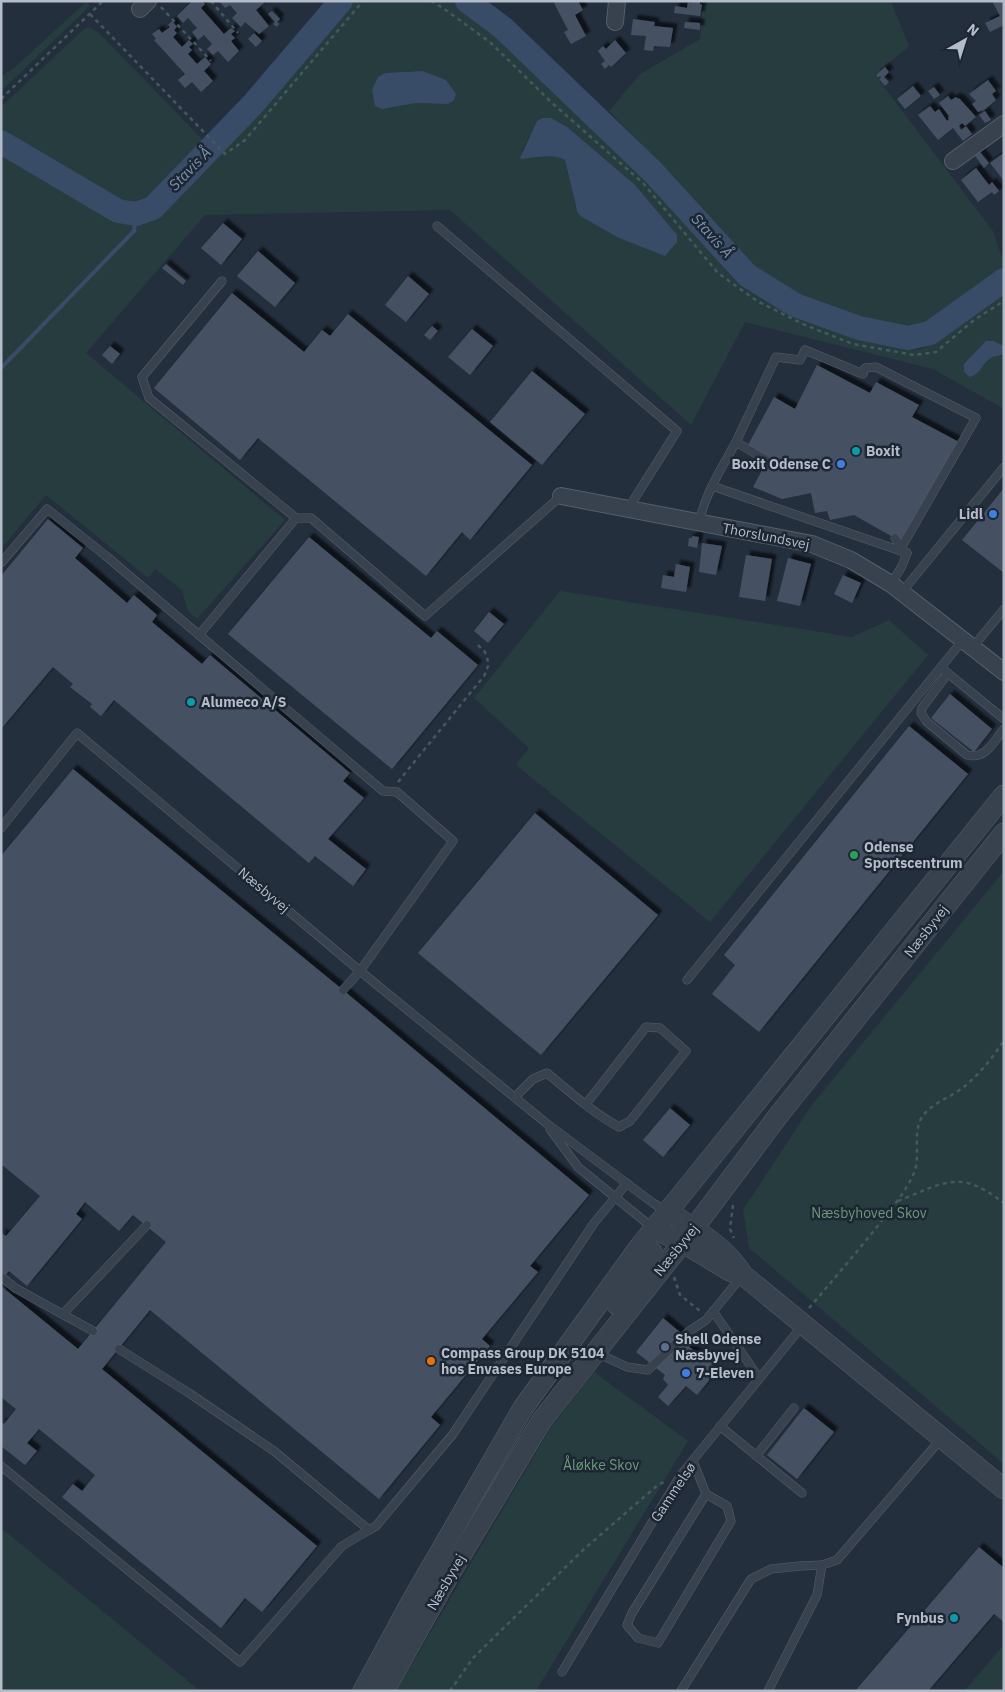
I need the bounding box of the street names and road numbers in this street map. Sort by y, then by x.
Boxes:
street label: Thorslundsvej [721,519,811,553]
street label: Næsbyvej [235,863,293,917]
street label: Næsbyvej [900,901,952,961]
street label: Næsbyvej [650,1220,702,1280]
street label: Gammelsø [647,1459,699,1525]
street label: Næsbyvej [423,1551,469,1613]

